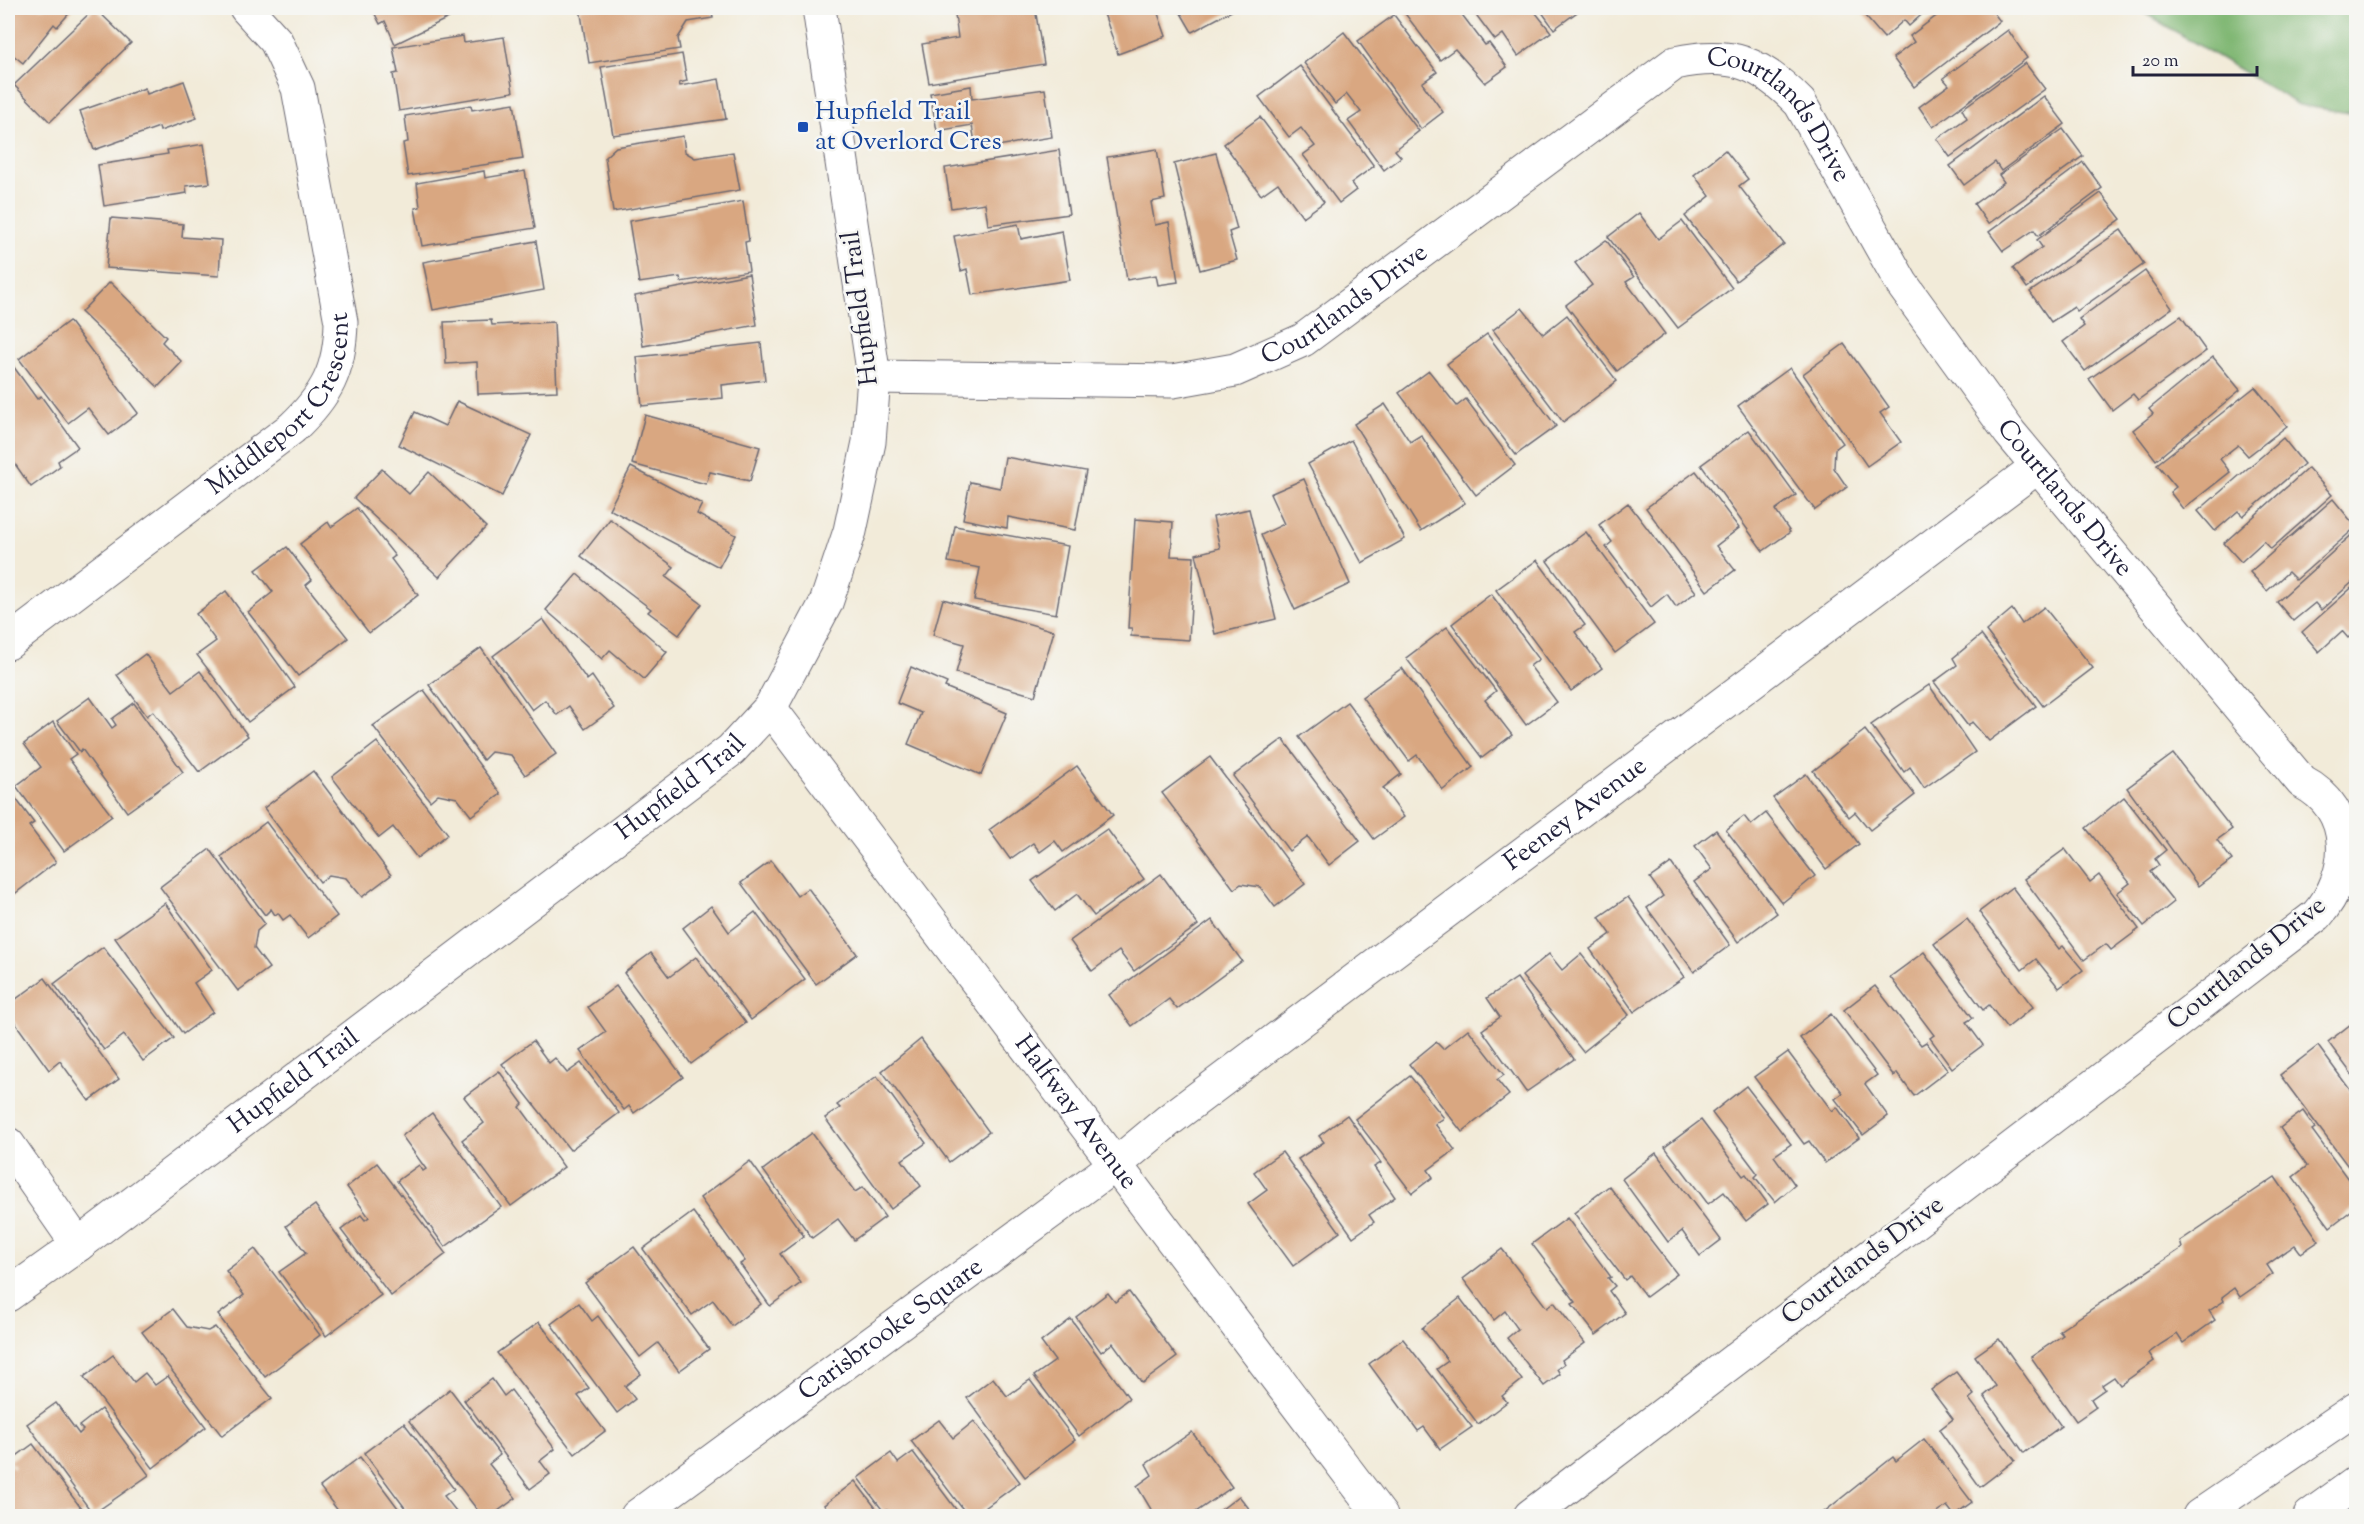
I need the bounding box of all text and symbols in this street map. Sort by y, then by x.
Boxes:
scale bar [2133,39,2258,77]
street label: Courtlands Drive [1706,40,1860,189]
text: 20 m [2142,49,2179,75]
place label: Hupfield Trail at Overlord Cres [815,94,1002,161]
marker: Hupfield Trail at Overlord Cres [796,120,810,134]
street label: Hupfield Trail [833,229,889,387]
street label: Courtlands Drive [1255,235,1436,375]
street label: Middleport Crescent [199,309,360,505]
street label: Courtlands Drive [1987,412,2141,585]
street label: Hupfield Trail [608,726,755,850]
street label: Feeney Avenue [1496,748,1655,880]
street label: Courtlands Drive [2159,888,2335,1040]
street label: Hupfield Trail [221,1020,367,1143]
street label: Halfway Avenue [1005,1027,1146,1197]
street label: Courtlands Drive [1774,1187,1952,1335]
street label: Carisbrooke Square [791,1249,991,1410]

